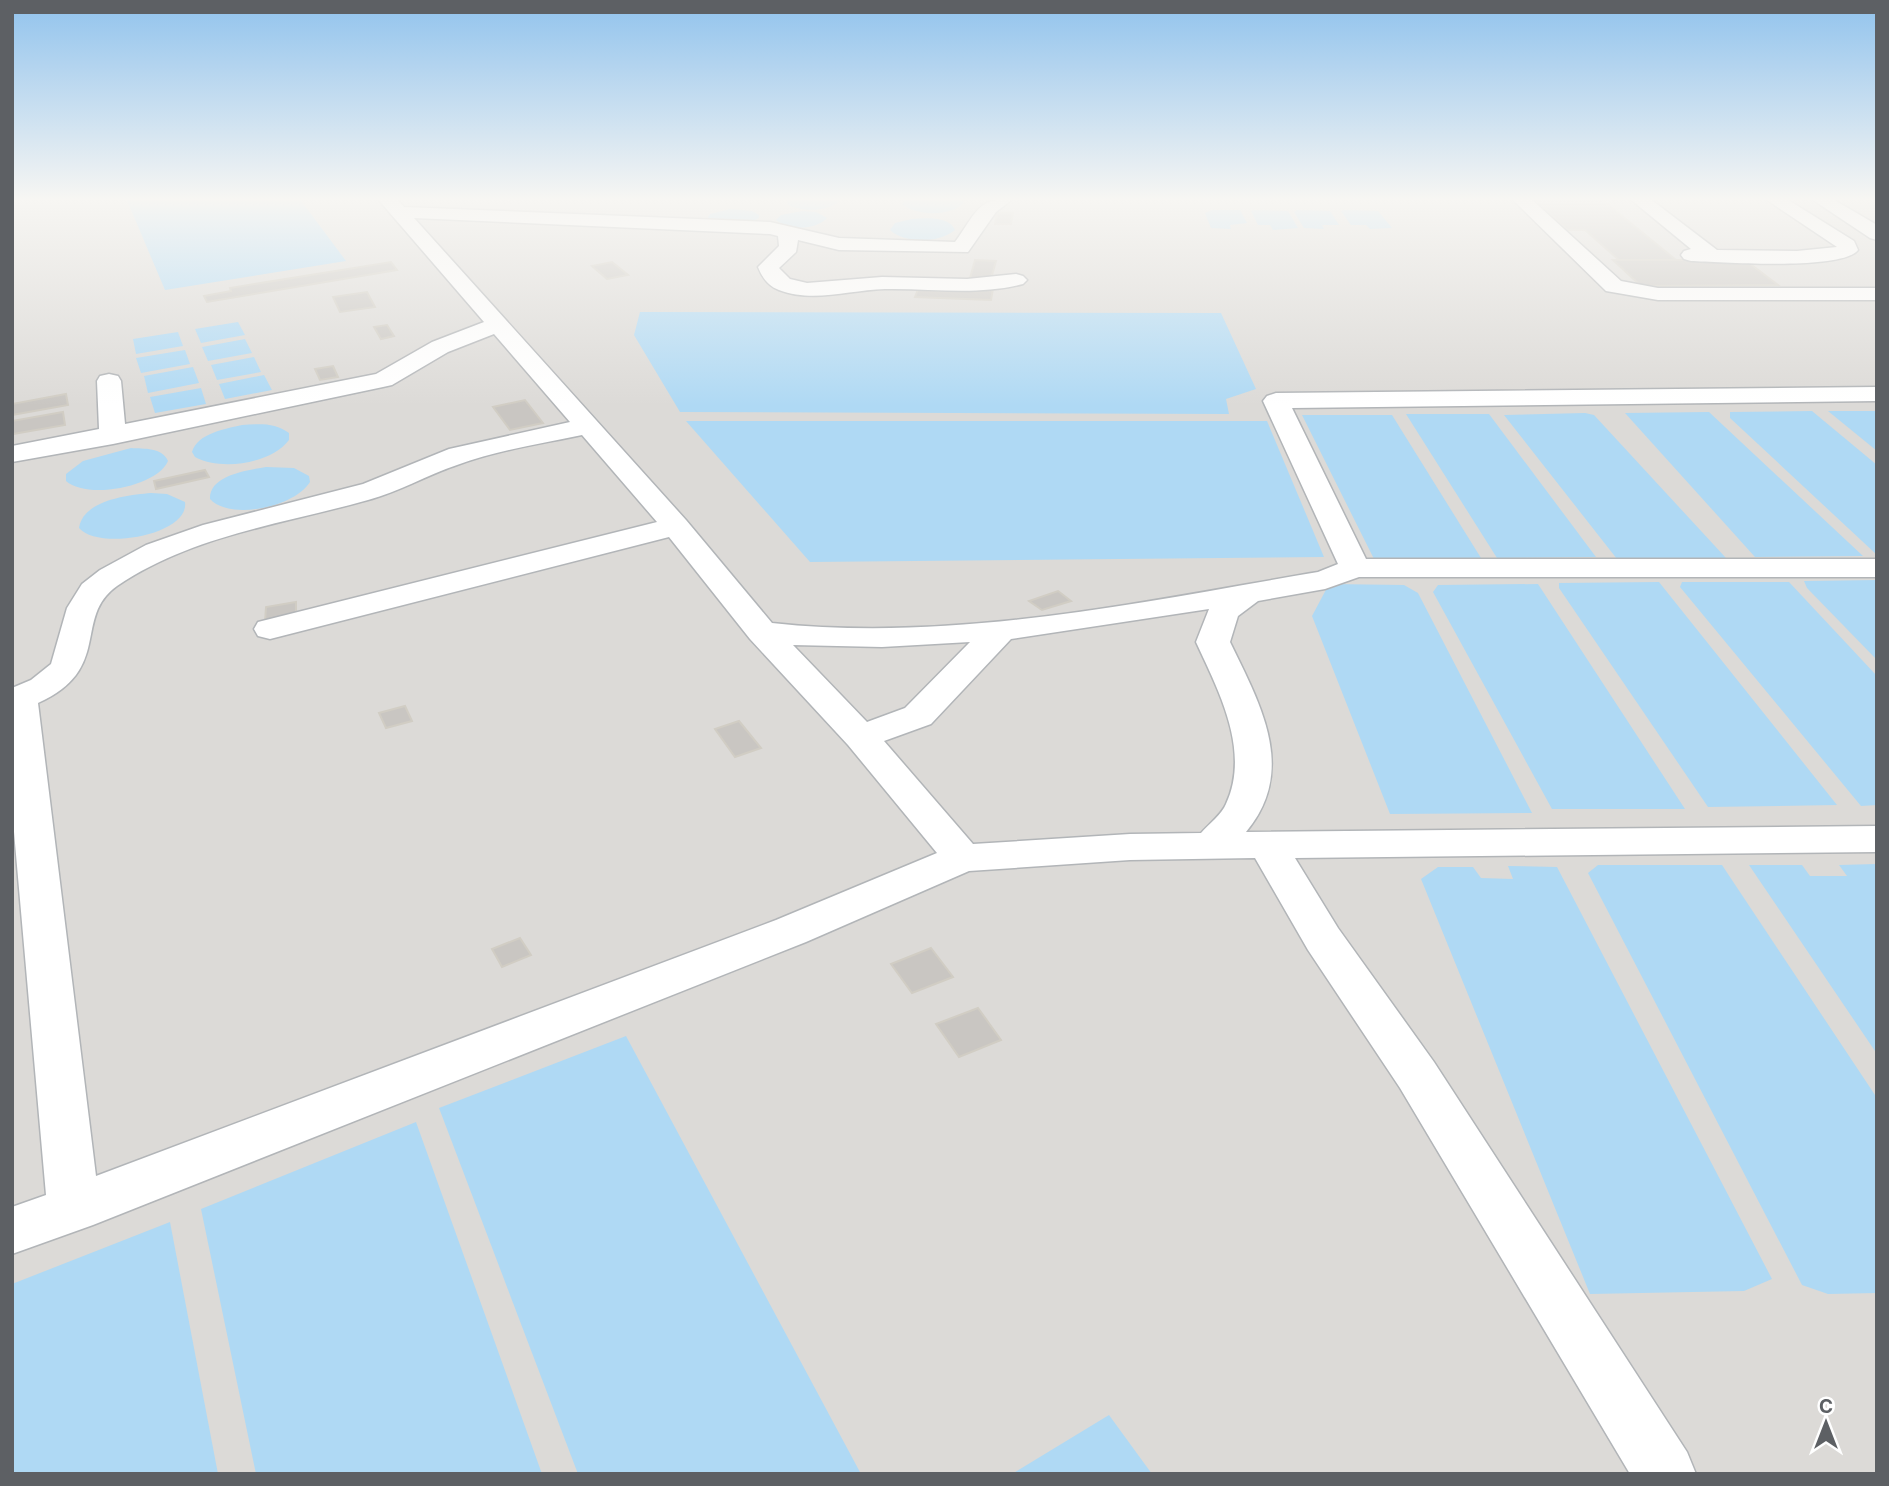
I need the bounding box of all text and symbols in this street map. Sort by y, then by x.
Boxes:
north arrow [1791,1388,1861,1458]
text: С [1819,1395,1833,1418]

